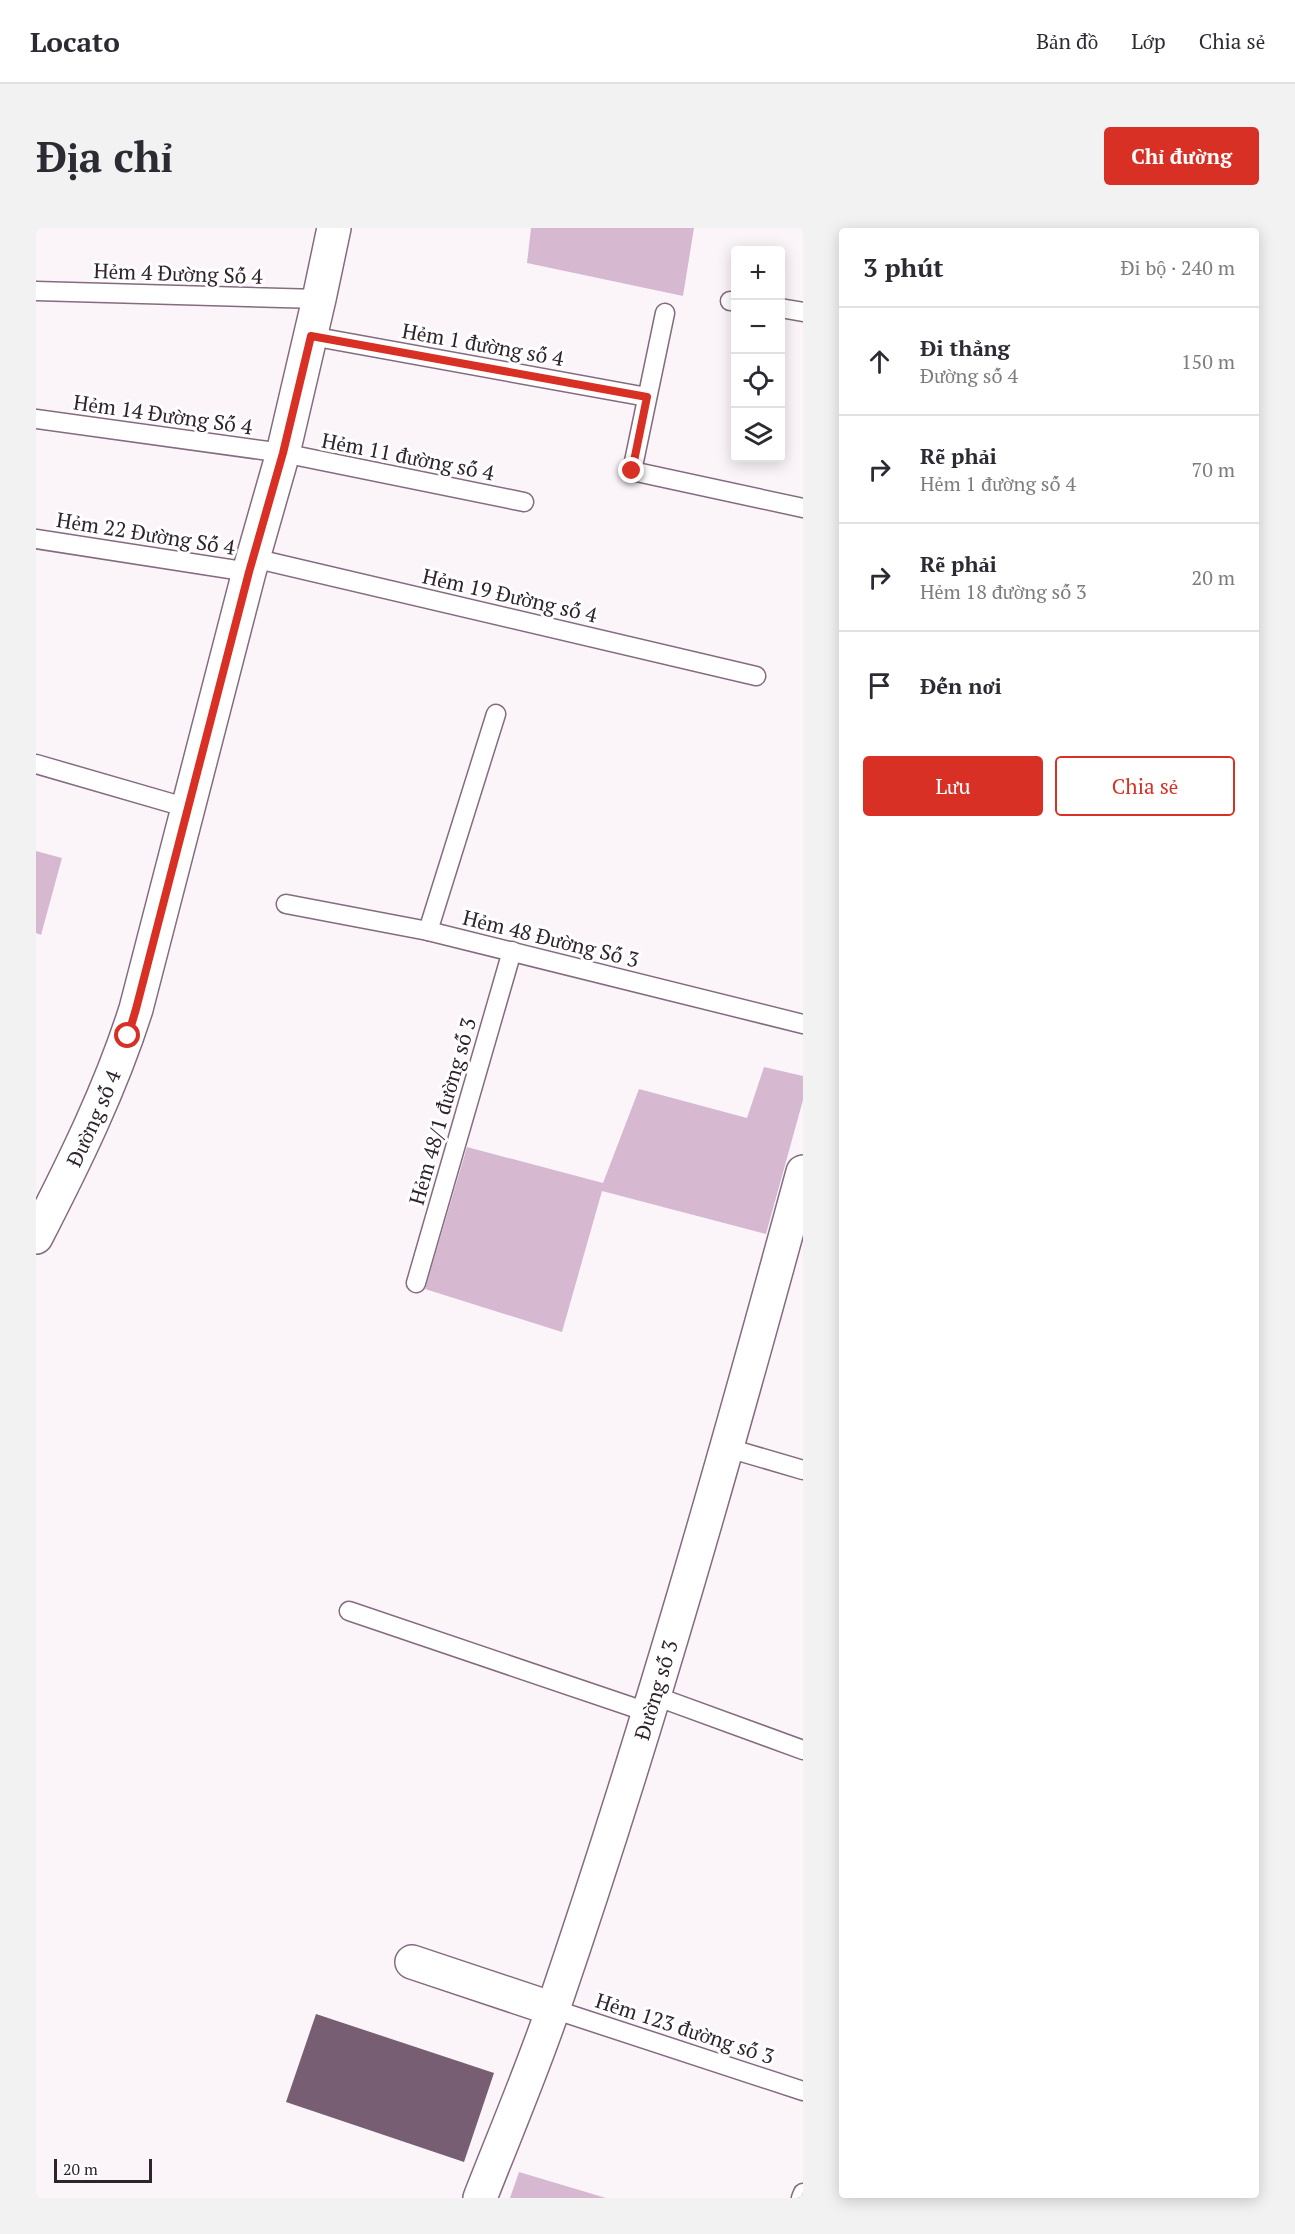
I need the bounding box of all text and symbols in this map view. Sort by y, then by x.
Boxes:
text: Locato [30,23,120,60]
text: Bản đồ [1036,27,1098,55]
text: Lớp [1131,27,1166,55]
text: Chia sẻ [1199,27,1265,55]
button: Chỉ đường [1104,127,1259,185]
text: Địa chỉ [36,128,172,184]
map controls [731,246,785,462]
button: + [731,246,785,300]
text: 3 phút [863,250,944,284]
text: Đi bộ · 240 m [1120,254,1235,281]
street label: Hẻm 4 Đường Số 4 [93,256,264,290]
button: − [731,300,785,354]
street label: Hẻm 1 đường số 4 [400,316,567,372]
text: Đi thẳng [920,333,1010,362]
icon: ahead [863,345,896,378]
text: 150 m [1181,348,1235,375]
button: locate [731,354,785,408]
text: Đường số 4 [920,362,1018,389]
street label: Hẻm 14 Đường Số 4 [72,388,255,441]
button: layers [731,408,785,462]
street label: Hẻm 11 đường số 4 [319,426,497,487]
text: Rẽ phải [920,441,997,470]
icon: right [863,453,896,486]
text: 70 m [1192,456,1235,483]
route end [618,457,644,483]
text: Hẻm 1 đường số 4 [920,470,1076,497]
street label: Hẻm 22 Đường Số 4 [55,505,238,561]
text: Rẽ phải [920,549,997,578]
street label: Hẻm 19 Đường số 4 [420,561,601,629]
icon: right [863,561,896,594]
text: 20 m [1192,564,1235,591]
text: Hẻm 18 đường số 3 [920,578,1087,605]
icon: arrive [863,669,896,702]
text: Đến nơi [920,671,1002,700]
button: Lưu [863,756,1043,816]
button: Chia sẻ [1055,756,1235,816]
street label: Hẻm 48 Đường Số 3 [460,903,642,973]
street label: Hẻm 48/1 đường số 3 [402,1014,482,1208]
route start [114,1022,140,1048]
street label: Đường số 4 [59,1065,127,1171]
street label: Đường số 3 [627,1636,684,1743]
street label: Hẻm 123 đường số 3 [592,1986,778,2070]
scale bar [54,2156,152,2184]
text: 20 m [63,2158,98,2180]

